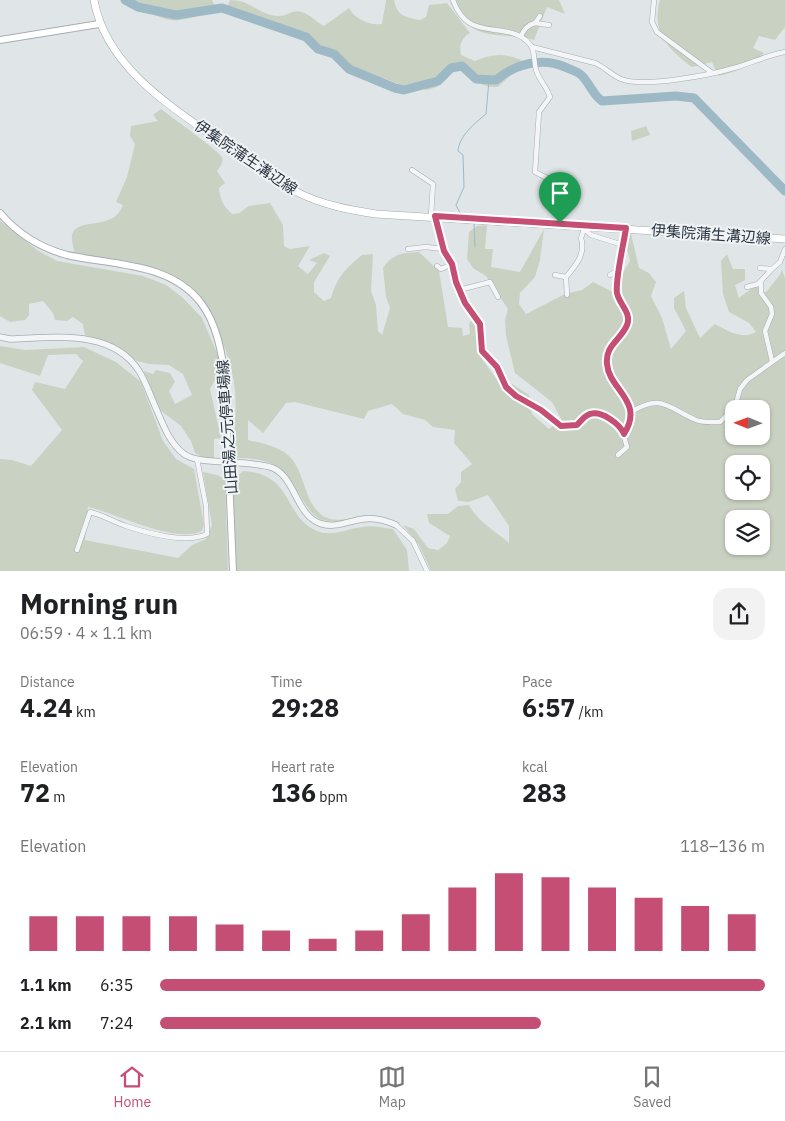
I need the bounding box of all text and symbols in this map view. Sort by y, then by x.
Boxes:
street label: 伊集院蒲生溝辺線 [191,116,301,198]
pin [539,172,581,223]
icon: arrive [546,179,574,207]
street label: 伊集院蒲生溝辺線 [650,220,772,248]
street label: 山田湯之元停車場線 [213,359,241,495]
north arrow [725,400,770,445]
map controls [725,400,770,555]
button: locate [725,455,770,500]
button: layers [725,510,770,555]
text: Morning run [20,585,178,622]
button: share [713,588,765,640]
text: 06:59 · 4 × 1.1 km [20,623,152,643]
text: Distance [20,673,75,691]
text: Time [271,673,302,691]
text: Pace [522,673,552,691]
text: 4.24 [20,691,73,724]
text: 29:28 [271,691,339,724]
text: 6:57 [522,691,575,724]
text: km [73,703,96,721]
text: /km [575,703,604,721]
text: Elevation [20,758,78,776]
text: Heart rate [271,758,335,776]
text: kcal [522,758,547,776]
text: 72 [20,776,50,809]
text: 136 [271,776,316,809]
text: 283 [522,776,567,809]
text: m [50,788,66,806]
text: bpm [316,788,348,806]
text: Elevation [20,836,86,856]
text: 118–136 m [680,836,765,856]
text: 1.1 km [20,975,71,995]
text: 6:35 [100,975,133,995]
text: 2.1 km [20,1013,71,1033]
text: 7:24 [100,1013,133,1033]
tab: Home [114,1063,151,1111]
tab: Map [378,1063,406,1111]
tab: Saved [633,1063,671,1111]

